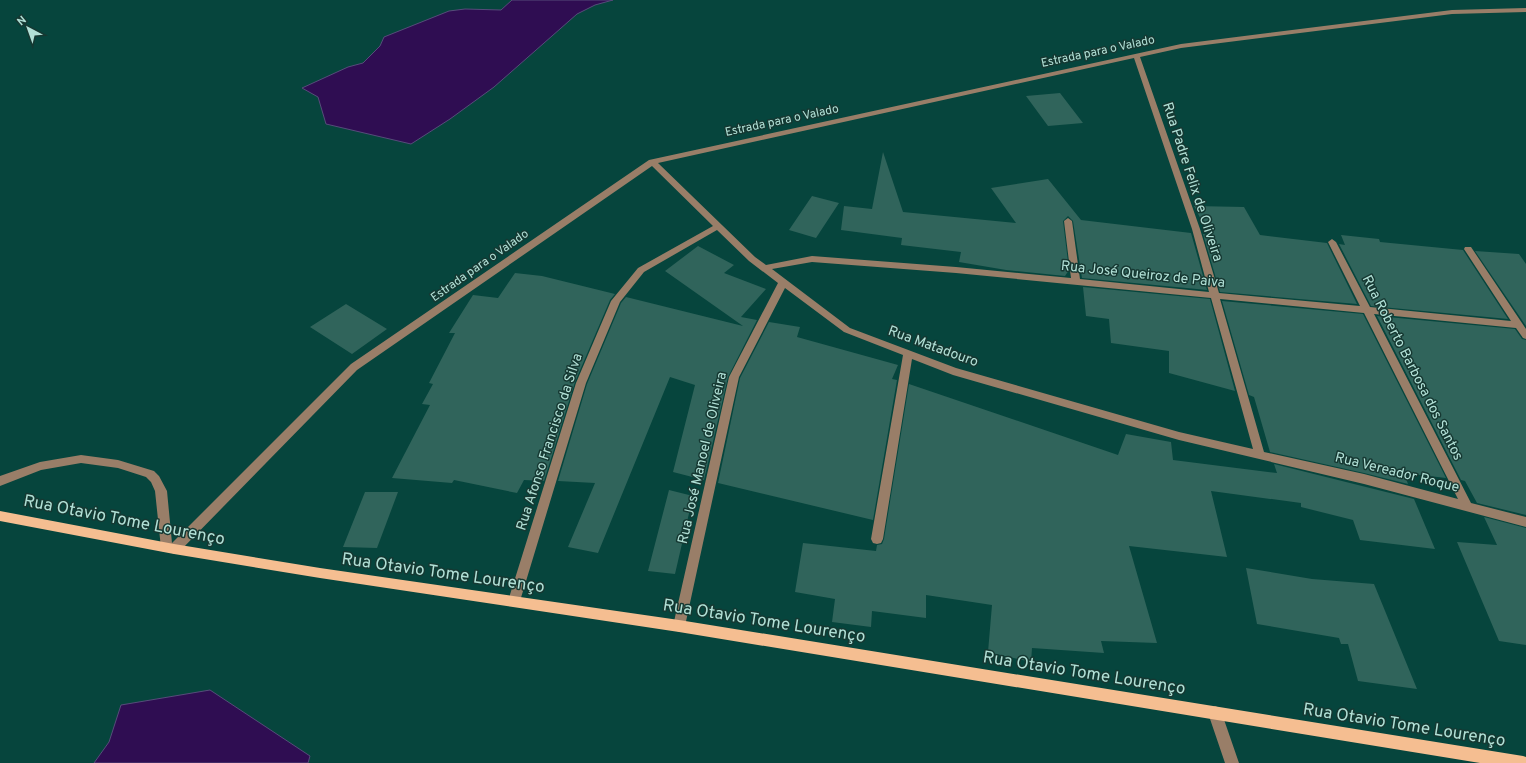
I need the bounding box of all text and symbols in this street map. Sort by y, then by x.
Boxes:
north arrow [8,8,48,48]
text: N [15,13,30,29]
street label: Estrada para o Valado [1040,32,1157,72]
street label: Rua Padre Felix de Oliveira [1158,100,1226,264]
street label: Estrada para o Valado [724,101,841,141]
street label: Estrada para o Valado [428,226,532,306]
street label: Rua José Queiroz de Paiva [1060,258,1226,292]
street label: Rua Roberto Barbosa dos Santos [1358,273,1466,463]
street label: Rua Matadouro [885,323,981,371]
street label: Rua Afonso Francisco da Silva [513,351,587,533]
street label: Rua José Manoel de Oliveira [675,370,731,546]
street label: Rua Vereador Roque [1333,449,1461,497]
street label: Rua Otavio Tome Lourenço [21,491,227,551]
street label: Rua Otavio Tome Lourenço [340,549,546,599]
street label: Rua Otavio Tome Lourenço [661,595,867,649]
street label: Rua Otavio Tome Lourenço [981,647,1187,701]
street label: Rua Otavio Tome Lourenço [1301,699,1507,753]

